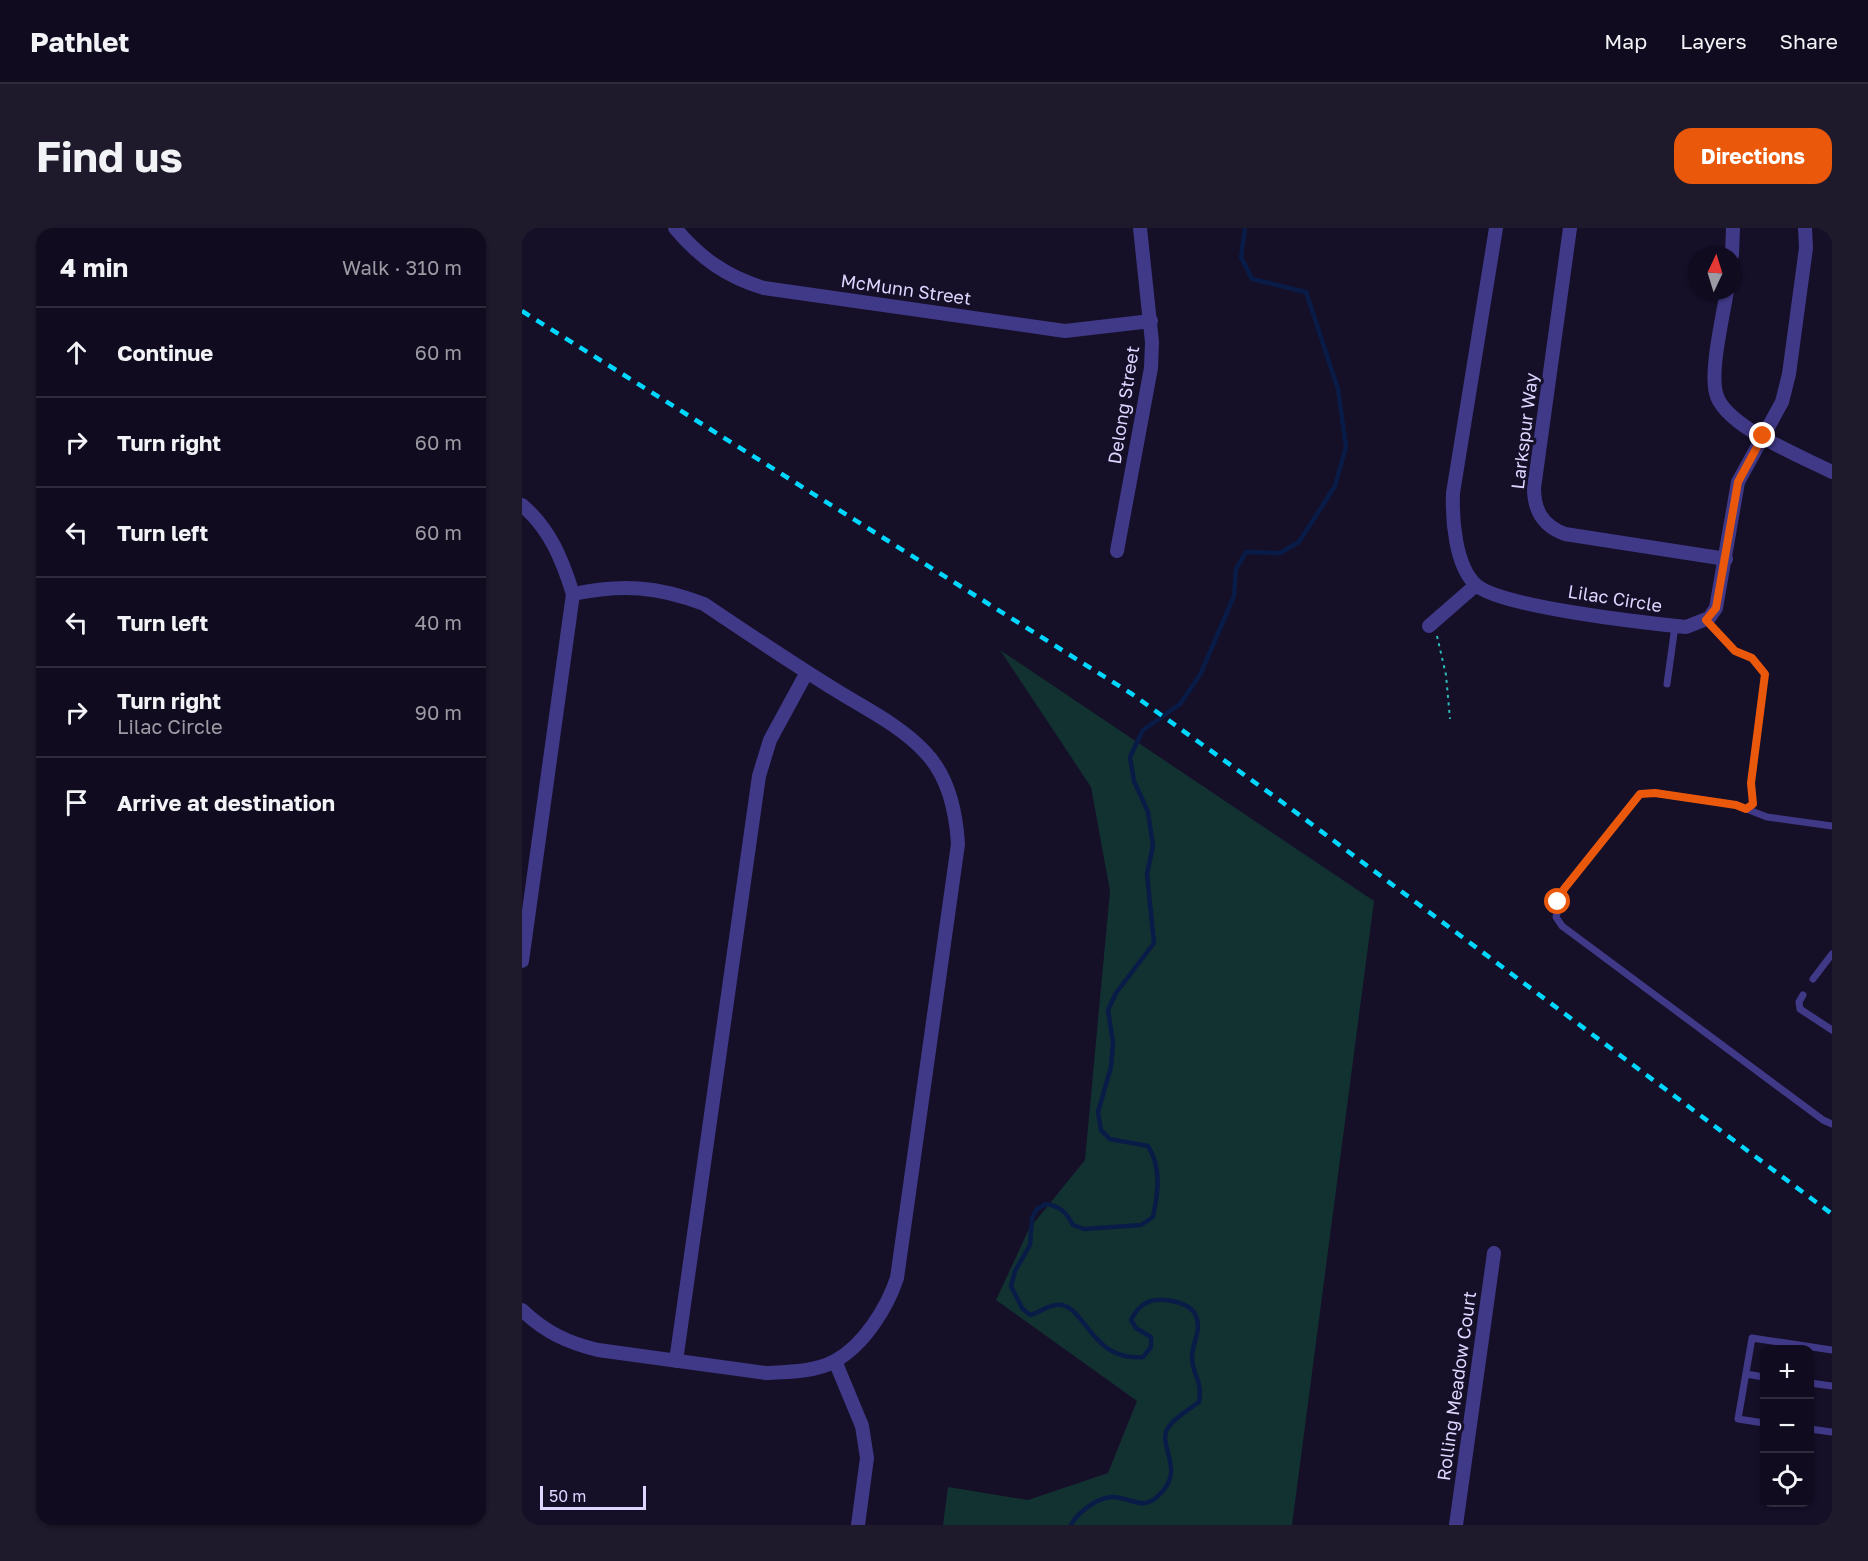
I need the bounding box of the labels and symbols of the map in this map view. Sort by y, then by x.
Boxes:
north arrow [1688,246,1742,300]
street label: McMunn Street [839,269,973,309]
street label: Delong Street [1103,344,1143,466]
street label: Larkspur Way [1506,371,1542,490]
route end [1749,422,1775,448]
street label: Lilac Circle [1566,580,1664,616]
route start [1544,888,1570,914]
street label: Rolling Meadow Court [1432,1290,1480,1482]
scale bar [540,1483,646,1510]

